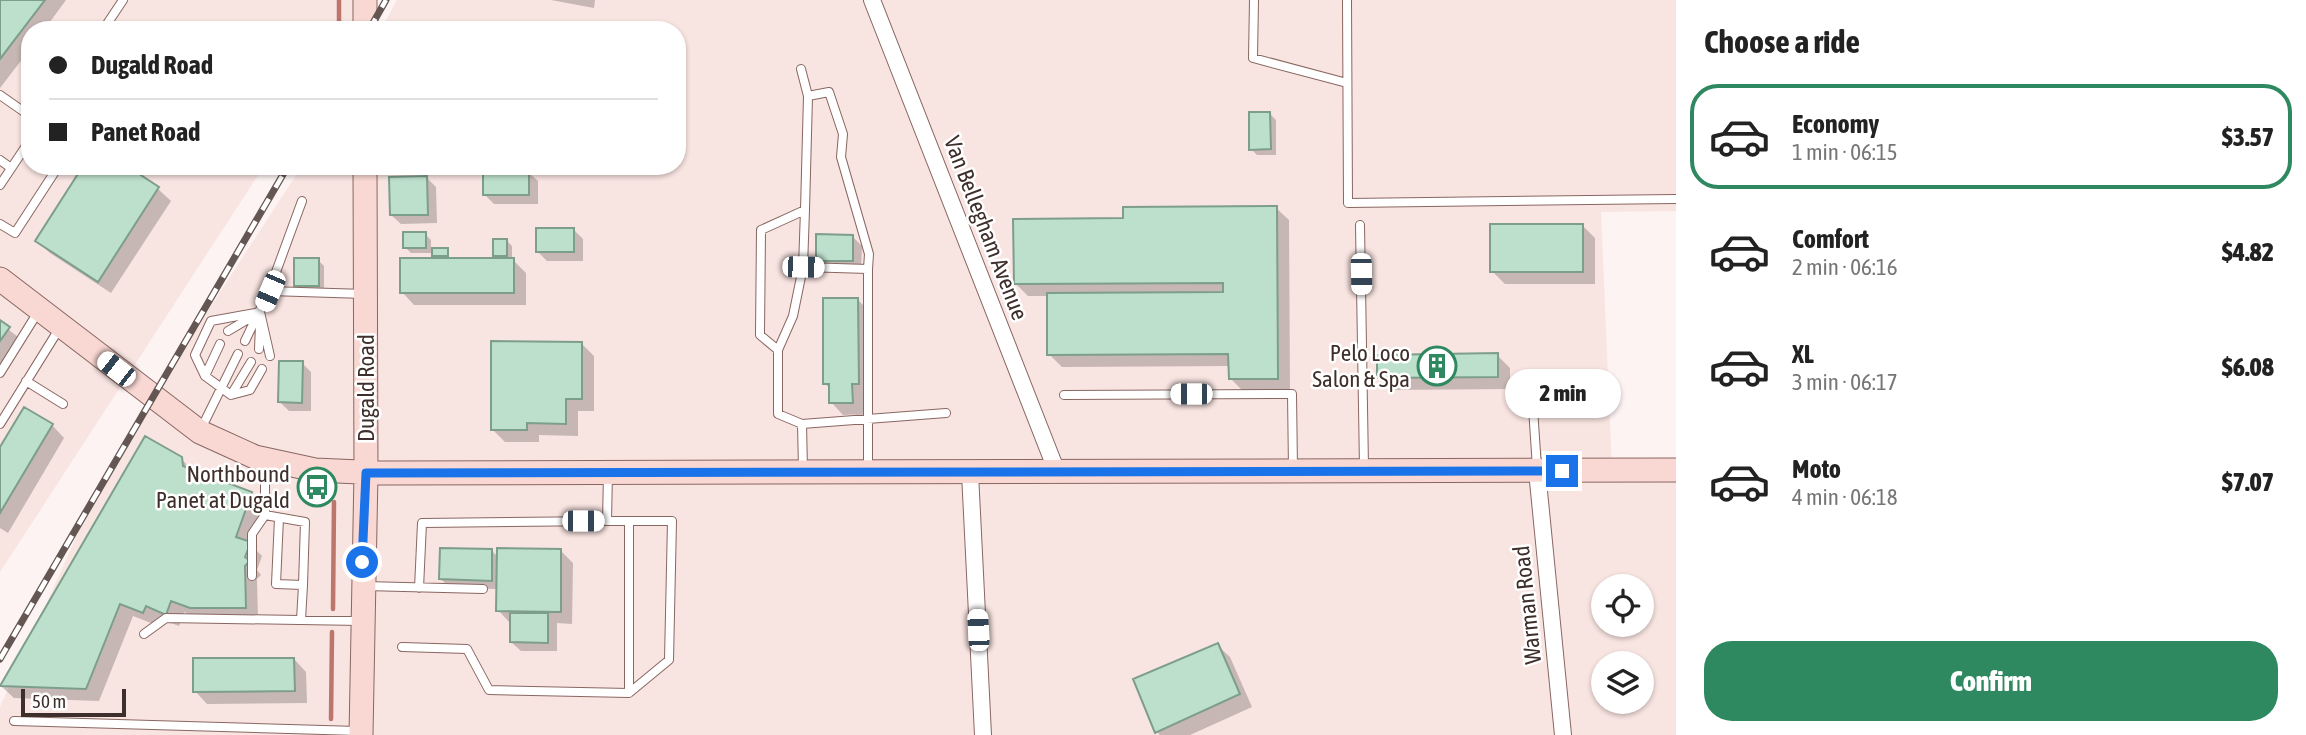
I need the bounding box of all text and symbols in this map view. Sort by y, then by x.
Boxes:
text: Choose a ride [1704,23,1860,60]
text: Dugald Road [91,50,213,80]
icon: car [1708,105,1771,168]
text: Economy [1792,109,1879,139]
text: Panet Road [91,117,200,147]
text: $3.57 [2222,122,2274,152]
street label: Van Bellegham Avenue [939,133,1033,323]
text: 1 min · 06:15 [1792,139,1898,165]
icon: car [1708,220,1771,283]
text: Comfort [1792,224,1869,254]
text: $4.82 [2222,237,2274,267]
car [1351,253,1372,295]
text: 2 min · 06:16 [1792,254,1898,280]
car [782,256,825,278]
car [253,268,288,314]
street label: Dugald Road [353,334,379,442]
icon: car [1708,335,1771,398]
text: XL [1792,339,1814,369]
place label: Pelo Loco Salon & Spa [1312,340,1410,392]
building icon: Pelo Loco Salon & Spa [1416,345,1458,387]
car [93,348,140,390]
text: $6.08 [2222,352,2274,382]
text: 3 min · 06:17 [1792,369,1898,395]
callout: 2 min [1504,370,1620,419]
text: 2 min [1540,380,1586,406]
car [1171,384,1213,405]
icon: car [1708,450,1771,513]
text: Moto [1792,454,1841,484]
route end [1546,455,1578,487]
place label: Northbound Panet at Dugald [156,461,290,513]
bus stop icon: Northbound Panet at Dugald [296,466,338,508]
text: $7.07 [2222,467,2274,497]
text: 4 min · 06:18 [1792,484,1898,510]
car [563,511,605,532]
street label: Warman Road [1508,544,1546,666]
route start [346,546,378,578]
map controls [1591,574,1654,714]
button: locate [1591,574,1654,637]
car [967,608,990,652]
button: Confirm [1704,641,2278,721]
button: layers [1591,651,1654,714]
scale bar [21,686,126,718]
text: 50 m [32,690,66,712]

